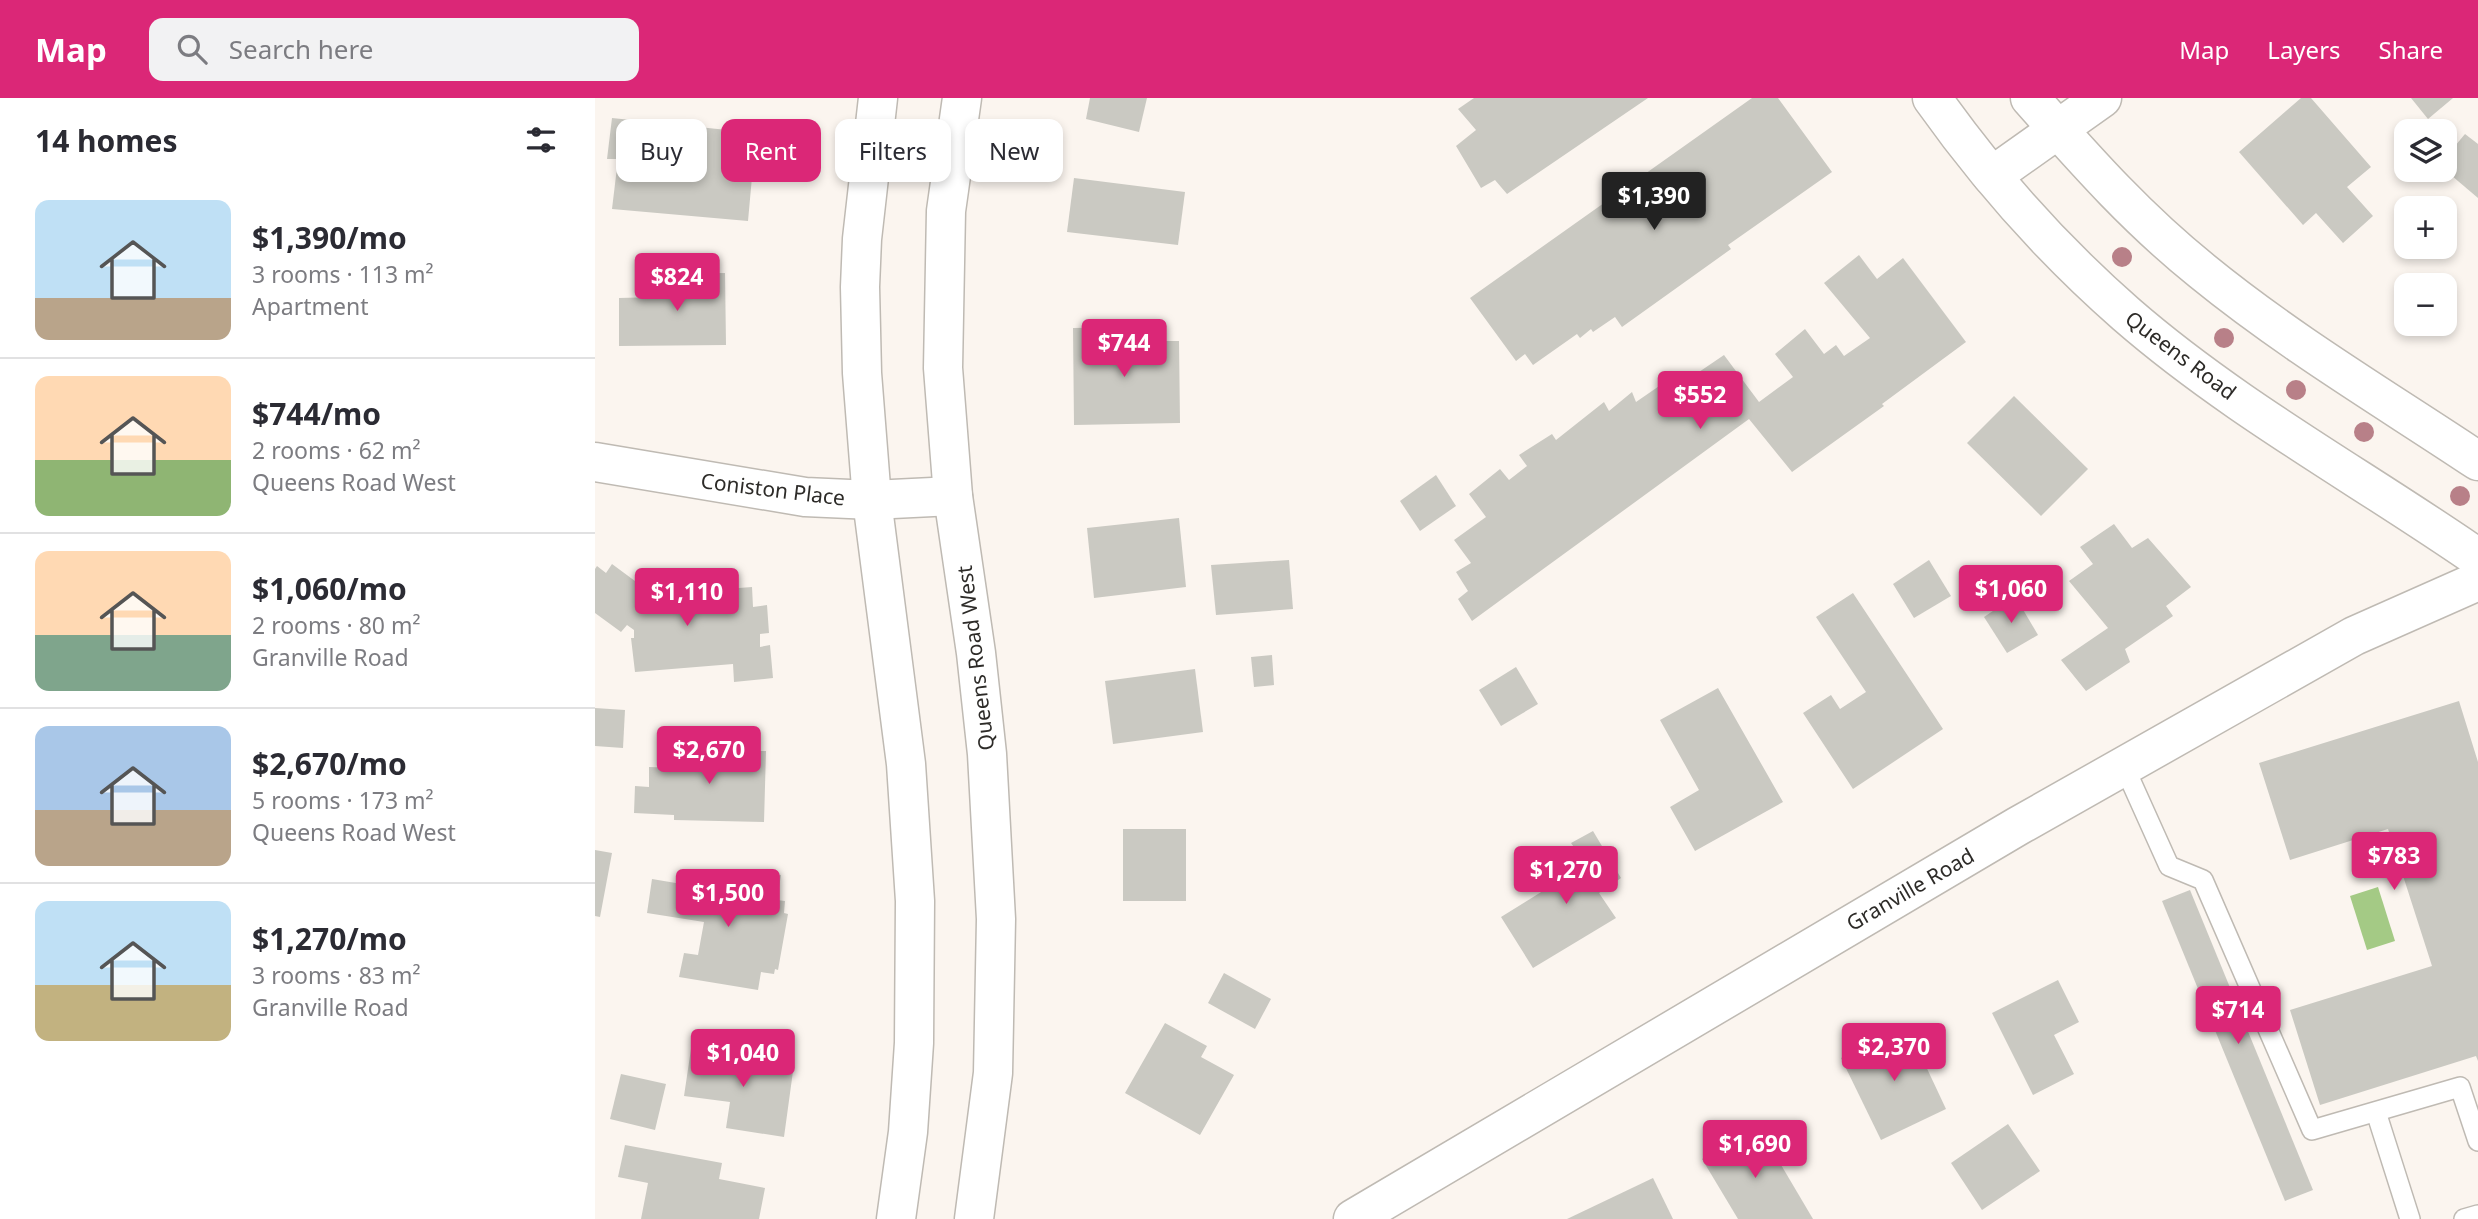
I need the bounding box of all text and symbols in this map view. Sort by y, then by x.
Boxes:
search box [149,18,639,81]
text: Map [35,27,107,72]
icon: search [173,30,211,68]
text: Search here [229,31,373,67]
text: Map [2179,33,2229,66]
text: Layers [2267,33,2341,66]
text: Share [2379,33,2443,66]
chip: Buy [616,119,707,182]
chip: Rent [721,119,821,182]
chip: Filters [835,119,951,182]
chip: New [965,119,1063,182]
map controls [2394,119,2457,336]
button: layers [2394,119,2457,182]
text: 14 homes [35,120,178,161]
icon: filters [522,121,560,159]
pin: $1,390 [1597,172,1711,232]
text: $1,390 [1618,179,1690,211]
button: + [2394,196,2457,259]
text: $1,390/mo [252,217,407,258]
icon: home [91,228,175,312]
pin: $824 [636,254,718,313]
text: 3 rooms · 113 m² [252,258,434,290]
text: $824 [651,260,703,292]
button: − [2394,273,2457,336]
text: Apartment [252,290,369,322]
street label: Queens Road [2120,304,2242,406]
pin: $744 [1083,320,1165,379]
text: $744 [1098,326,1150,358]
pin: $552 [1659,372,1741,431]
text: $552 [1674,378,1726,410]
text: $744/mo [252,393,381,434]
icon: home [91,404,175,488]
text: 2 rooms · 62 m² [252,434,421,466]
text: Queens Road West [252,466,456,498]
street label: Coniston Place [699,466,847,512]
street label: Queens Road West [950,564,1000,752]
pin: $1,060 [1954,566,2068,625]
text: $1,060/mo [252,568,407,609]
pin: $1,110 [630,568,744,628]
text: $1,060 [1975,572,2047,604]
text: $1,110 [651,575,723,607]
icon: home [91,579,175,663]
text: 2 rooms · 80 m² [252,609,421,641]
text: Granville Road [252,641,409,673]
pin: $2,670 [652,726,766,786]
text: $2,670 [673,733,745,765]
text: $2,670/mo [252,743,407,784]
icon: home [91,754,175,838]
text: 5 rooms · 173 m² [252,784,434,816]
text: Queens Road West [252,816,456,848]
pin: $783 [2353,832,2435,892]
text: $783 [2368,839,2420,871]
street label: Granville Road [1841,841,1979,937]
pin: $1,270 [1509,846,1623,906]
text: $1,270 [1530,853,1602,885]
pin: $1,500 [671,870,785,929]
text: $1,500 [692,876,764,908]
text: $1,270/mo [252,918,407,959]
icon: home [91,929,175,1013]
text: 3 rooms · 83 m² [252,959,421,991]
pin: $714 [2197,986,2279,1046]
text: Granville Road [252,991,409,1023]
text: $714 [2212,993,2264,1025]
pin: $2,370 [1837,1024,1951,1083]
pin: $1,040 [686,1030,800,1089]
text: $2,370 [1858,1030,1930,1062]
text: $1,040 [707,1036,779,1068]
pin: $1,690 [1698,1121,1812,1180]
text: $1,690 [1719,1127,1791,1159]

